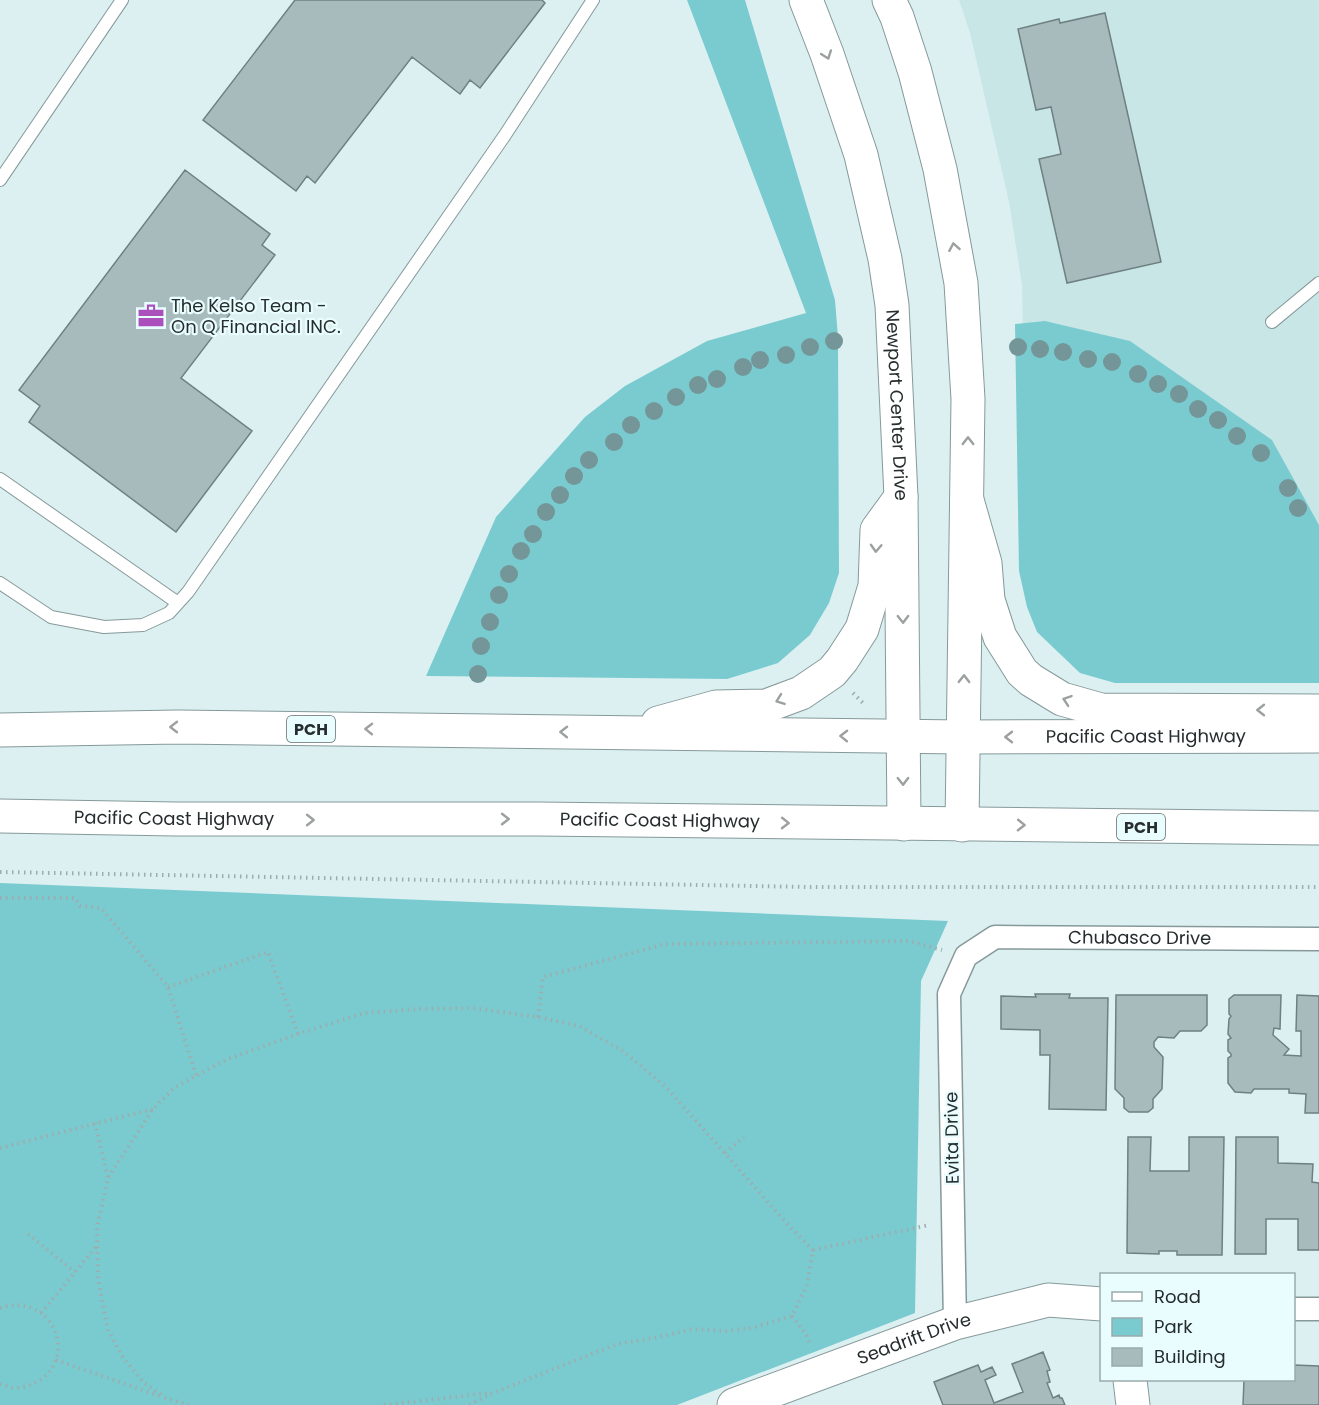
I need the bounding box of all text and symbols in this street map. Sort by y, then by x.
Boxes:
one-way arrow [819,49,832,59]
one-way arrow [949,242,961,252]
place label: The Kelso Team - On Q Financial INC. [171,293,341,339]
office icon: The Kelso Team - On Q Financial INC. [136,301,166,331]
street label: Newport Center Drive [880,309,914,501]
one-way arrow [962,437,974,446]
one-way arrow [870,543,883,552]
one-way arrow [896,614,909,623]
one-way arrow [958,674,970,683]
one-way arrow [775,693,786,706]
one-way arrow [1062,695,1073,707]
one-way arrow [1256,704,1265,717]
road number: PCH [287,716,335,742]
one-way arrow [169,721,178,733]
one-way arrow [364,723,373,736]
street label: Pacific Coast Highway [1046,723,1246,749]
one-way arrow [559,726,568,738]
one-way arrow [839,730,848,742]
one-way arrow [1004,731,1013,743]
one-way arrow [897,776,909,785]
street label: Pacific Coast Highway [74,804,274,831]
street label: Pacific Coast Highway [560,806,760,834]
one-way arrow [501,813,510,825]
one-way arrow [306,814,315,826]
road number: PCH [1117,814,1165,840]
one-way arrow [780,817,789,829]
one-way arrow [1016,819,1025,832]
street label: Chubasco Drive [1068,924,1211,950]
street label: Evita Drive [938,1092,965,1184]
legend [1100,1273,1295,1381]
text: Road [1154,1284,1201,1309]
street label: Seadrift Drive [853,1307,974,1370]
text: Park [1154,1314,1193,1339]
text: Building [1154,1344,1226,1369]

